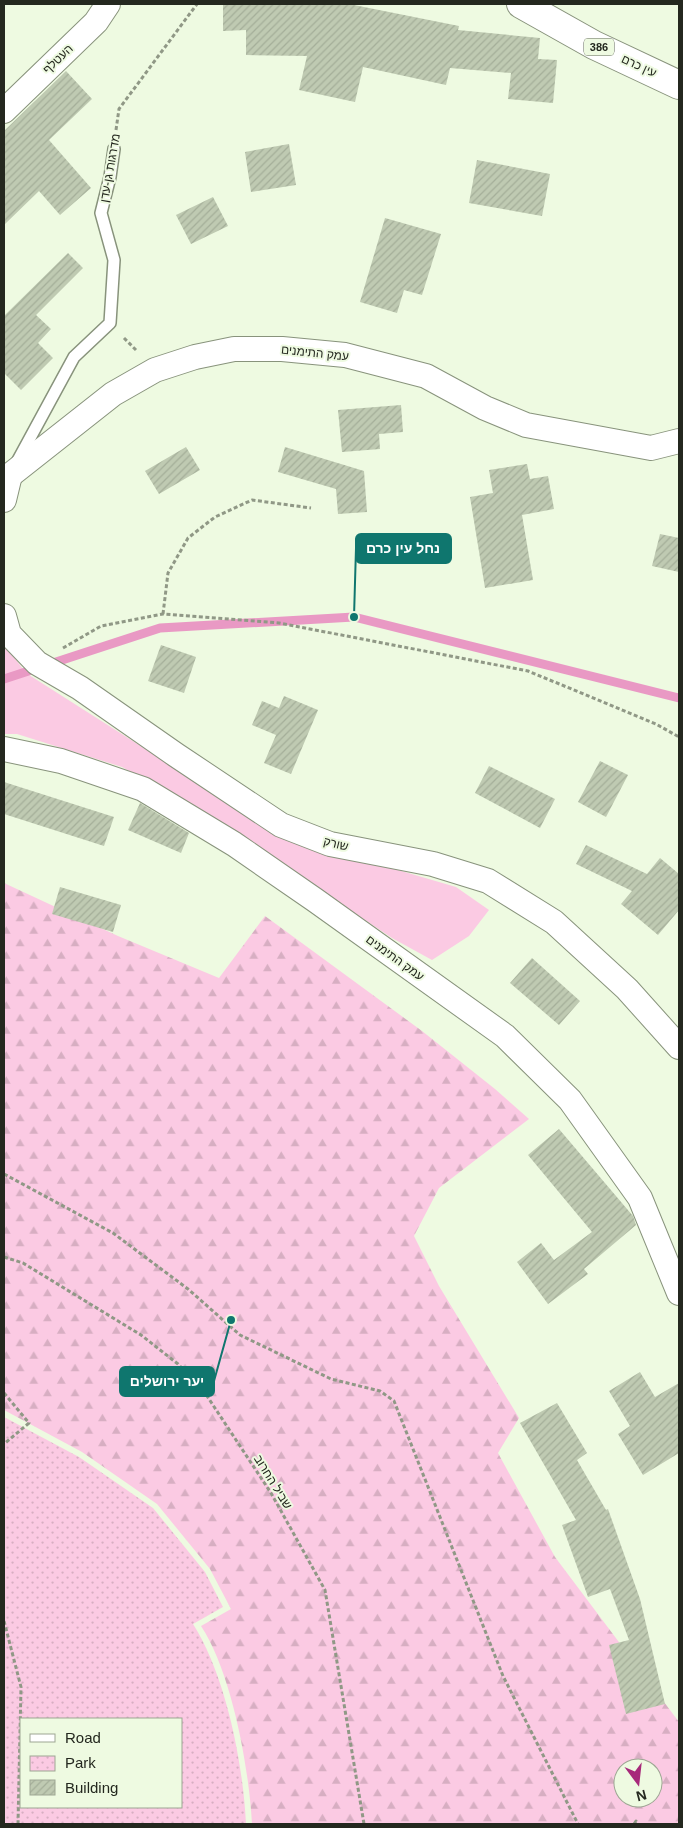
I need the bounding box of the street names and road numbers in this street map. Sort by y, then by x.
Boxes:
road number: 386 [584,38,614,56]
street label: העטלף [40,41,76,77]
street label: עין כרם [619,52,659,80]
street label: מדרגות גן-עדן [97,133,123,203]
street label: עמק התימנים [280,342,350,364]
street label: שורק [322,834,350,854]
street label: עמק התימנים [363,932,427,984]
street label: שביל החרוב [251,1452,295,1512]

